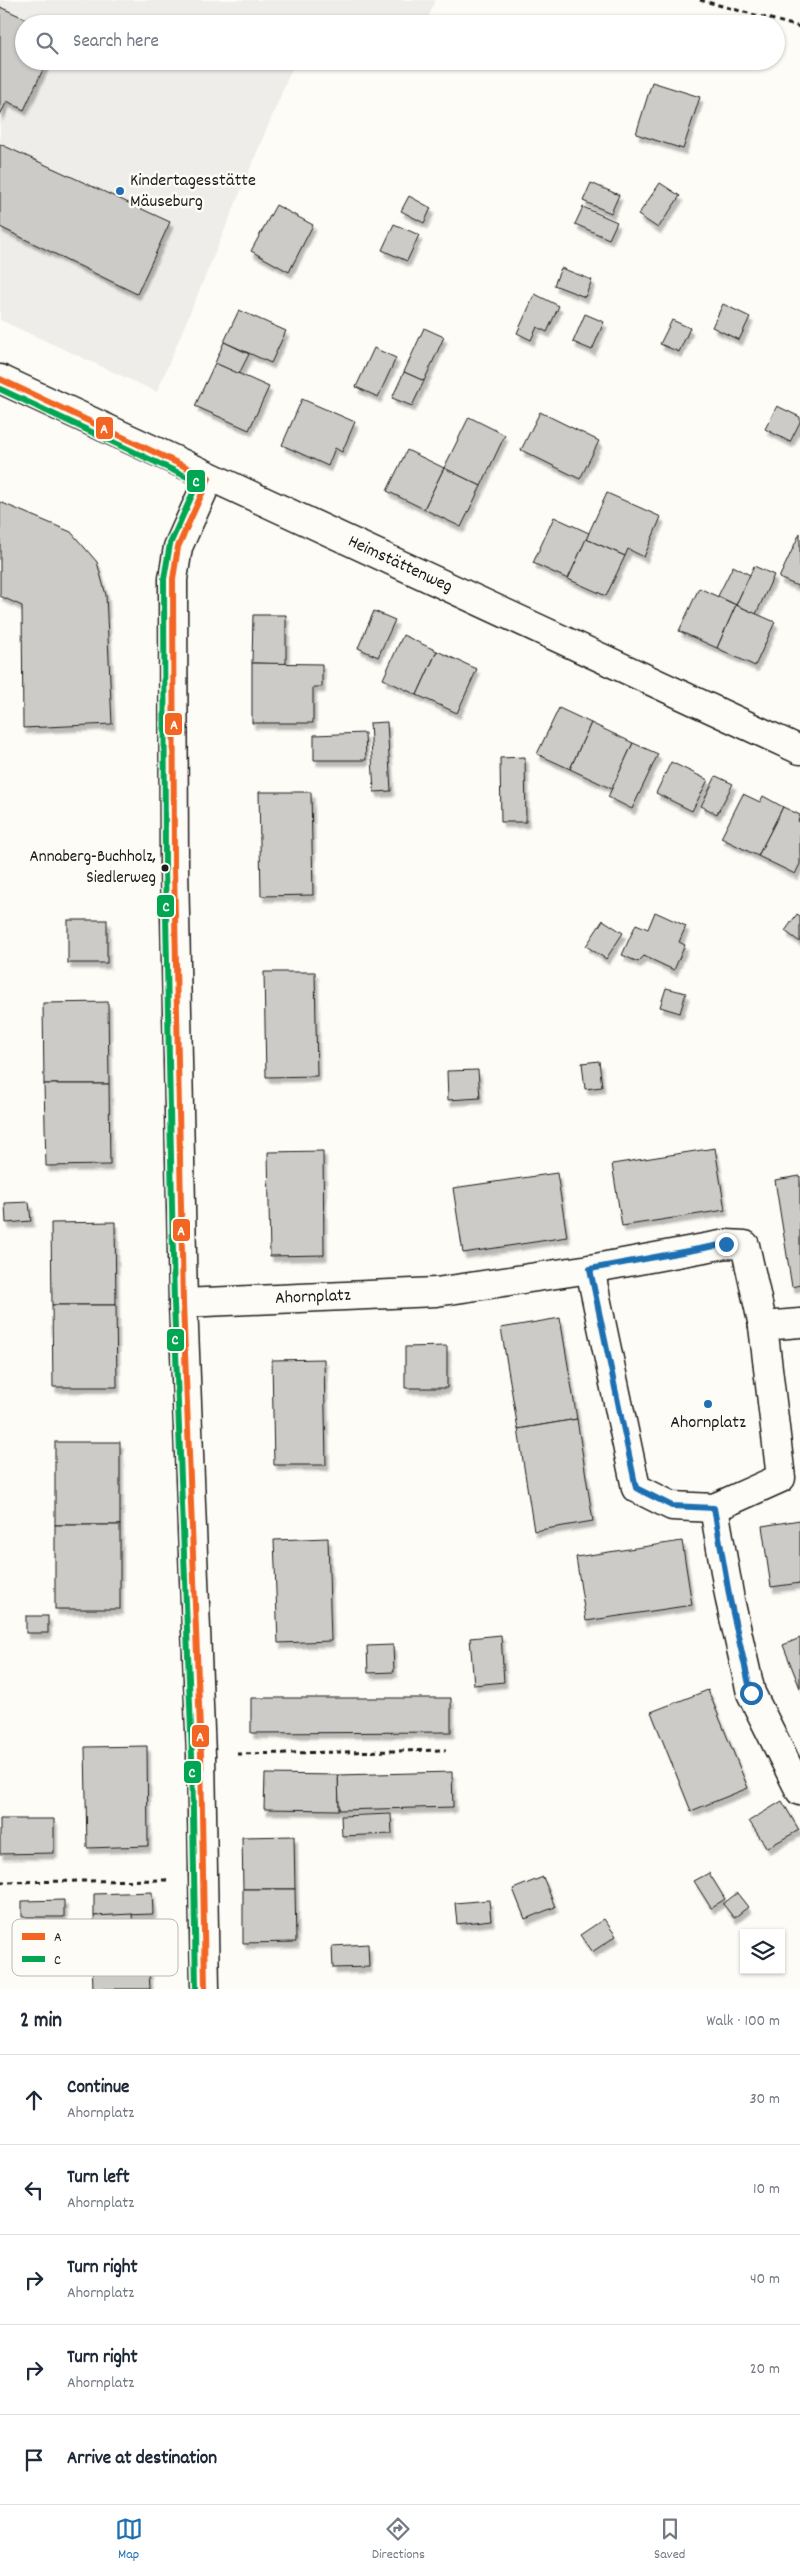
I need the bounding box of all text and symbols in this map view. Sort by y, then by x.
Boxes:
search box [15,15,785,70]
icon: search [33,29,61,57]
text: Search here [73,29,159,56]
place label: Kindertagesstätte Mäuseburg [130,169,256,215]
marker: Kindertagesstätte Mäuseburg [114,185,126,197]
line badge: A [95,416,114,440]
text: A [100,420,108,440]
line badge: C [186,469,206,493]
text: C [193,473,200,493]
street label: Heimstättenweg [344,529,457,600]
line badge: A [164,712,183,736]
text: A [170,716,178,736]
place label: Annaberg-Buchholz, Siedlerweg [30,846,156,891]
marker: Annaberg-Buchholz, Siedlerweg [160,863,170,873]
line badge: C [156,894,175,918]
text: C [163,898,170,918]
line badge: A [172,1218,191,1242]
text: A [177,1222,185,1242]
route end [715,1233,738,1256]
street label: Ahornplatz [275,1283,351,1311]
line badge: C [166,1328,185,1352]
text: C [172,1331,179,1351]
marker: Ahornplatz [702,1398,714,1410]
place label: Ahornplatz [670,1411,746,1436]
route start [740,1682,763,1705]
line badge: A [191,1724,210,1748]
text: A [196,1728,204,1748]
line badge: C [183,1760,202,1784]
text: C [189,1764,196,1784]
legend [12,1919,178,1976]
text: A [54,1928,62,1948]
map controls [740,1929,785,1974]
button: layers [740,1929,785,1974]
text: C [54,1951,61,1971]
text: 2 min [20,2007,62,2037]
text: Walk · 100 m [706,2010,780,2033]
text: Continue [67,2075,129,2102]
icon: ahead [20,2086,48,2114]
text: 30 m [750,2088,780,2111]
text: Ahornplatz [67,2102,134,2125]
text: Turn left [67,2165,130,2192]
icon: left [20,2176,48,2204]
text: 10 m [753,2178,780,2201]
text: Ahornplatz [67,2192,134,2215]
text: Turn right [67,2255,138,2282]
icon: right [20,2266,48,2294]
text: 40 m [750,2268,780,2291]
text: Ahornplatz [67,2282,134,2305]
text: Turn right [67,2345,138,2372]
icon: right [20,2356,48,2384]
text: 20 m [750,2358,780,2381]
text: Ahornplatz [67,2372,134,2395]
icon: arrive [20,2446,48,2474]
text: Arrive at destination [67,2446,217,2473]
tab: Map [115,2515,143,2565]
tab: Directions [372,2515,425,2565]
tab: Saved [654,2515,685,2565]

